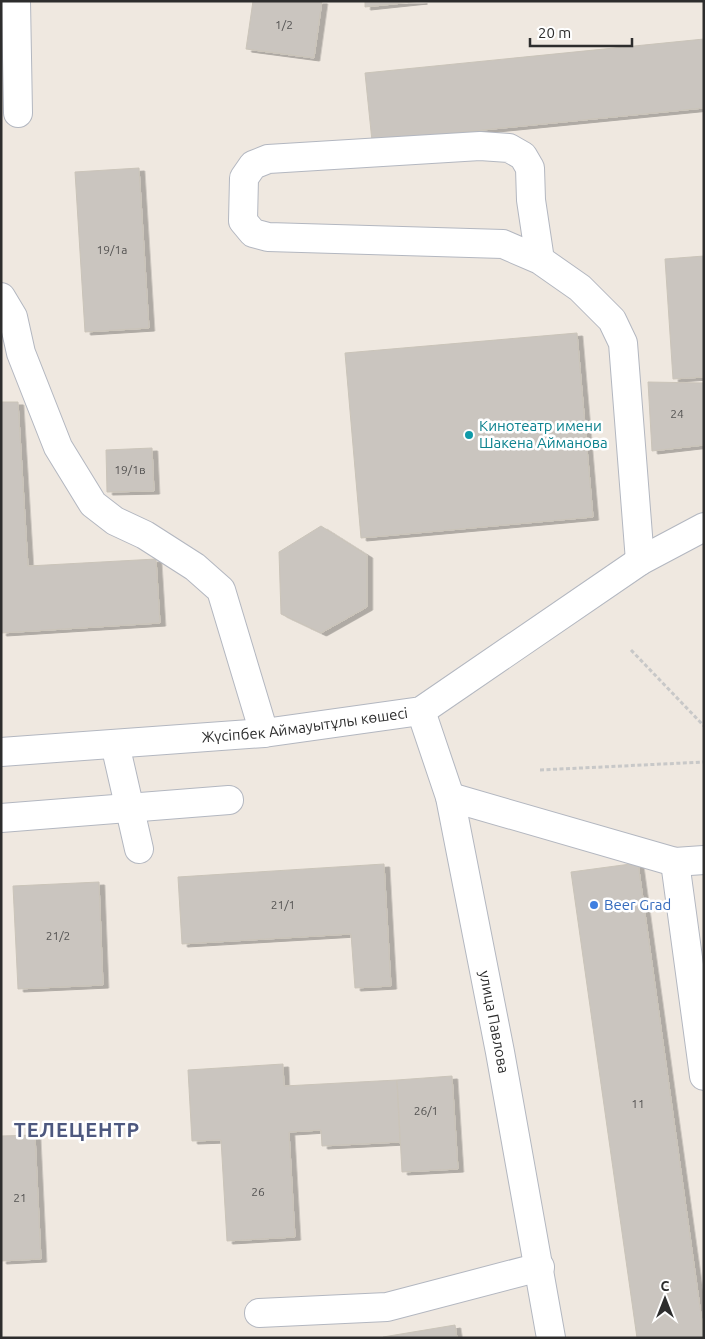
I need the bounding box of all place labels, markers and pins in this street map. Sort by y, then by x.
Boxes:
place label: Кинотеатр имени Шакена Айманова [479,417,608,451]
marker: Кинотеатр имени Шакена Айманова [463,429,475,441]
place label: Beer Grad [604,896,671,913]
marker: Beer Grad [588,899,600,911]

